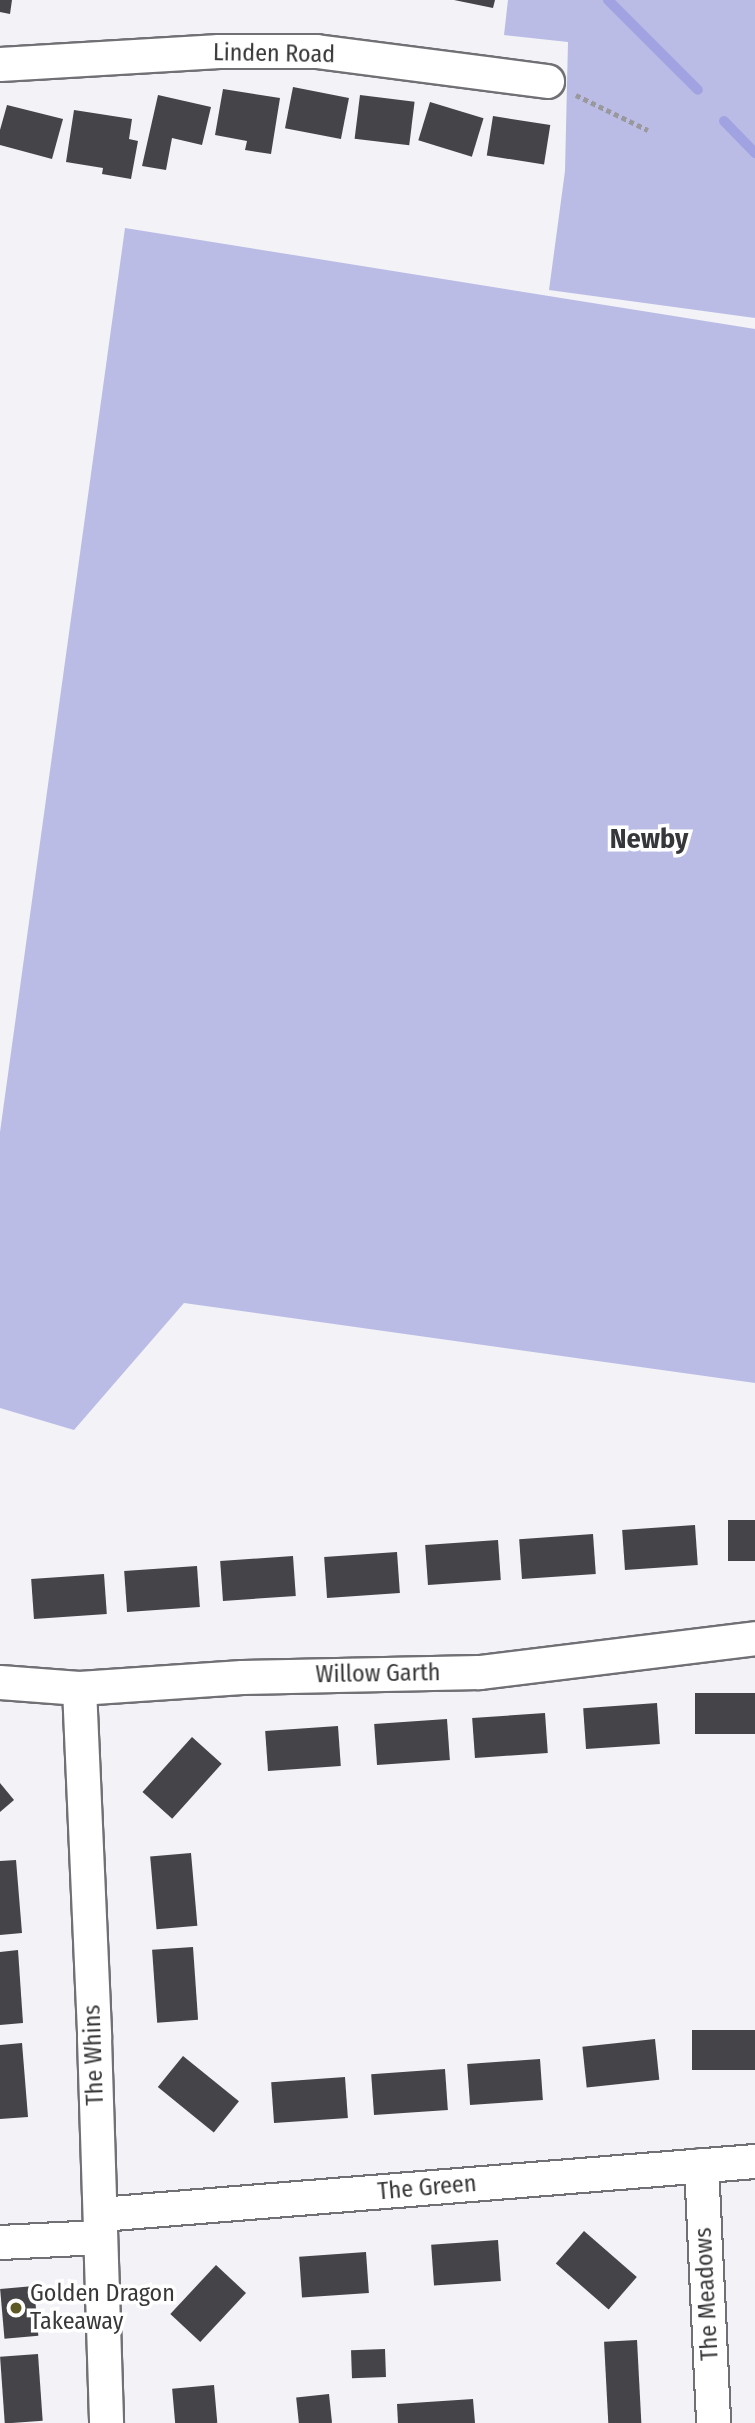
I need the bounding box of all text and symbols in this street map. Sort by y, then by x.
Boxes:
street label: Linden Road [213,39,335,69]
district label: Newby [610,822,688,856]
street label: Willow Garth [315,1659,441,1689]
street label: The Whins [78,2004,110,2106]
street label: The Green [376,2169,478,2207]
street label: The Meadows [689,2227,725,2361]
place label: Golden Dragon Takeaway [30,2280,175,2336]
marker: Golden Dragon Takeaway [8,2300,24,2316]

